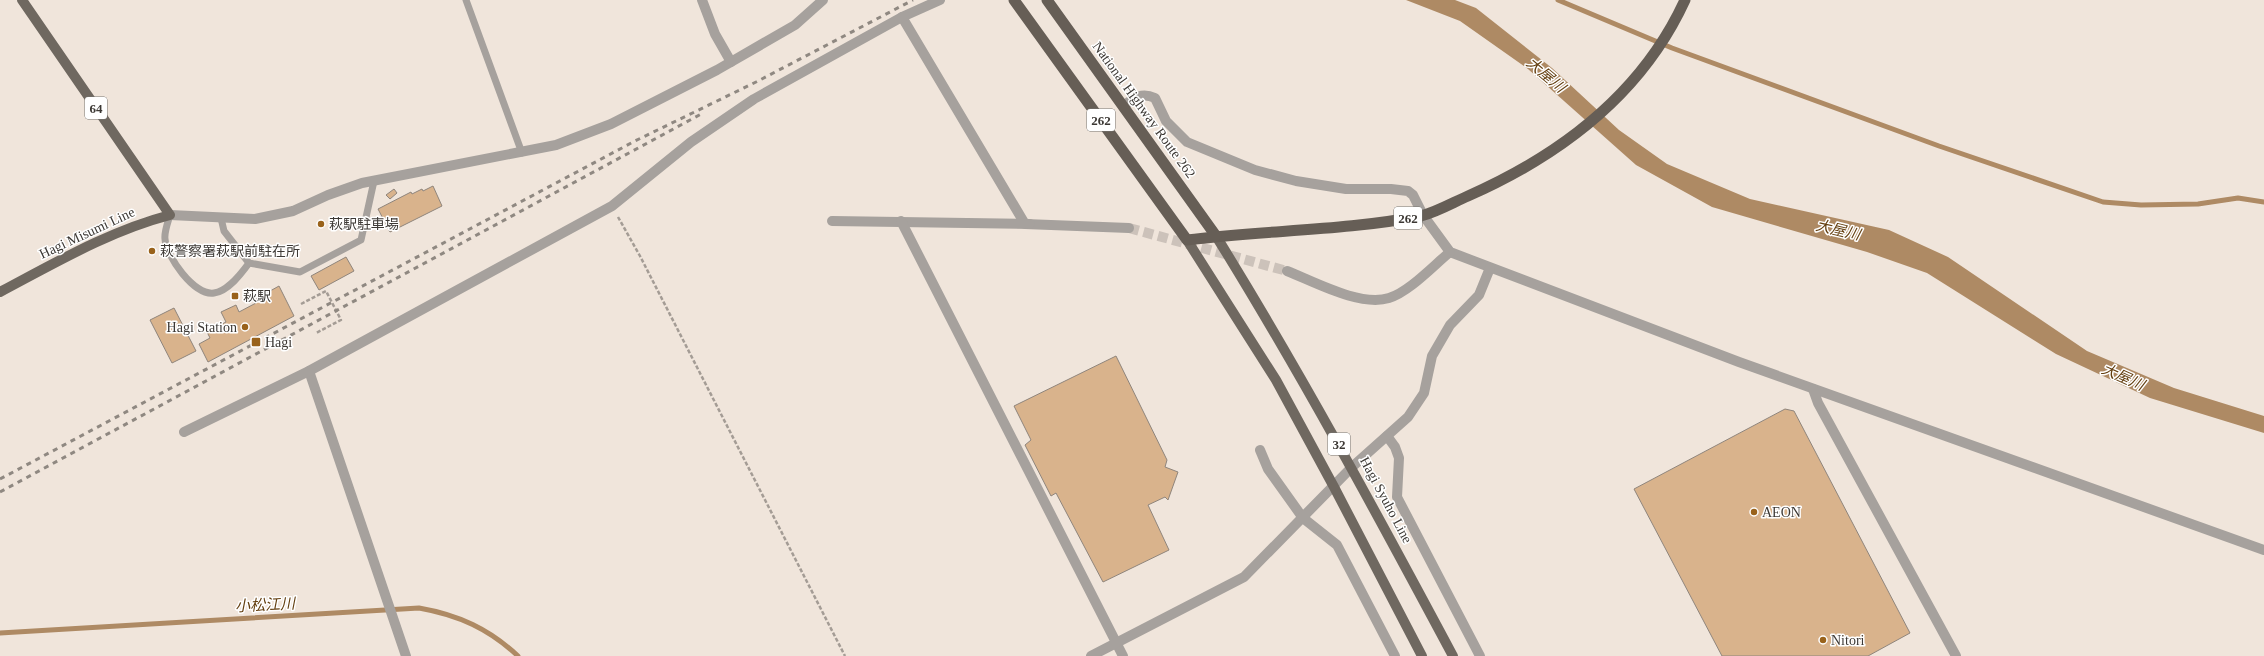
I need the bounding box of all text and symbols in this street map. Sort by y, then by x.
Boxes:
street label: National Highway Route 262 [1089,39,1199,181]
water label: 大屋川 [1524,54,1570,97]
road number: 64 [85,97,107,119]
road number: 262 [1087,109,1115,131]
street label: Hagi Misumi Line [37,204,137,262]
road number: 262 [1394,207,1422,229]
place label: 萩駅駐車場 [329,217,399,232]
water label: 大屋川 [1814,217,1864,243]
marker: 萩駅駐車場 [316,219,326,229]
place label: 萩警察署萩駅前駐在所 [160,243,300,259]
marker: 萩警察署萩駅前駐在所 [147,246,157,256]
place label: 萩駅 [243,289,271,304]
marker: 萩駅 [230,291,240,301]
place label: Hagi Station [167,320,237,335]
marker: Hagi Station [240,322,250,332]
place label: Hagi [265,335,292,350]
marker: Hagi [250,336,262,348]
water label: 大屋川 [2099,361,2149,394]
road number: 32 [1328,433,1350,455]
street label: Hagi Syuho Line [1357,454,1415,546]
place label: AEON [1762,505,1801,520]
marker: AEON [1749,507,1759,517]
water label: 小松江川 [235,595,297,615]
place label: Nitori [1831,633,1865,648]
marker: Nitori [1818,635,1828,645]

